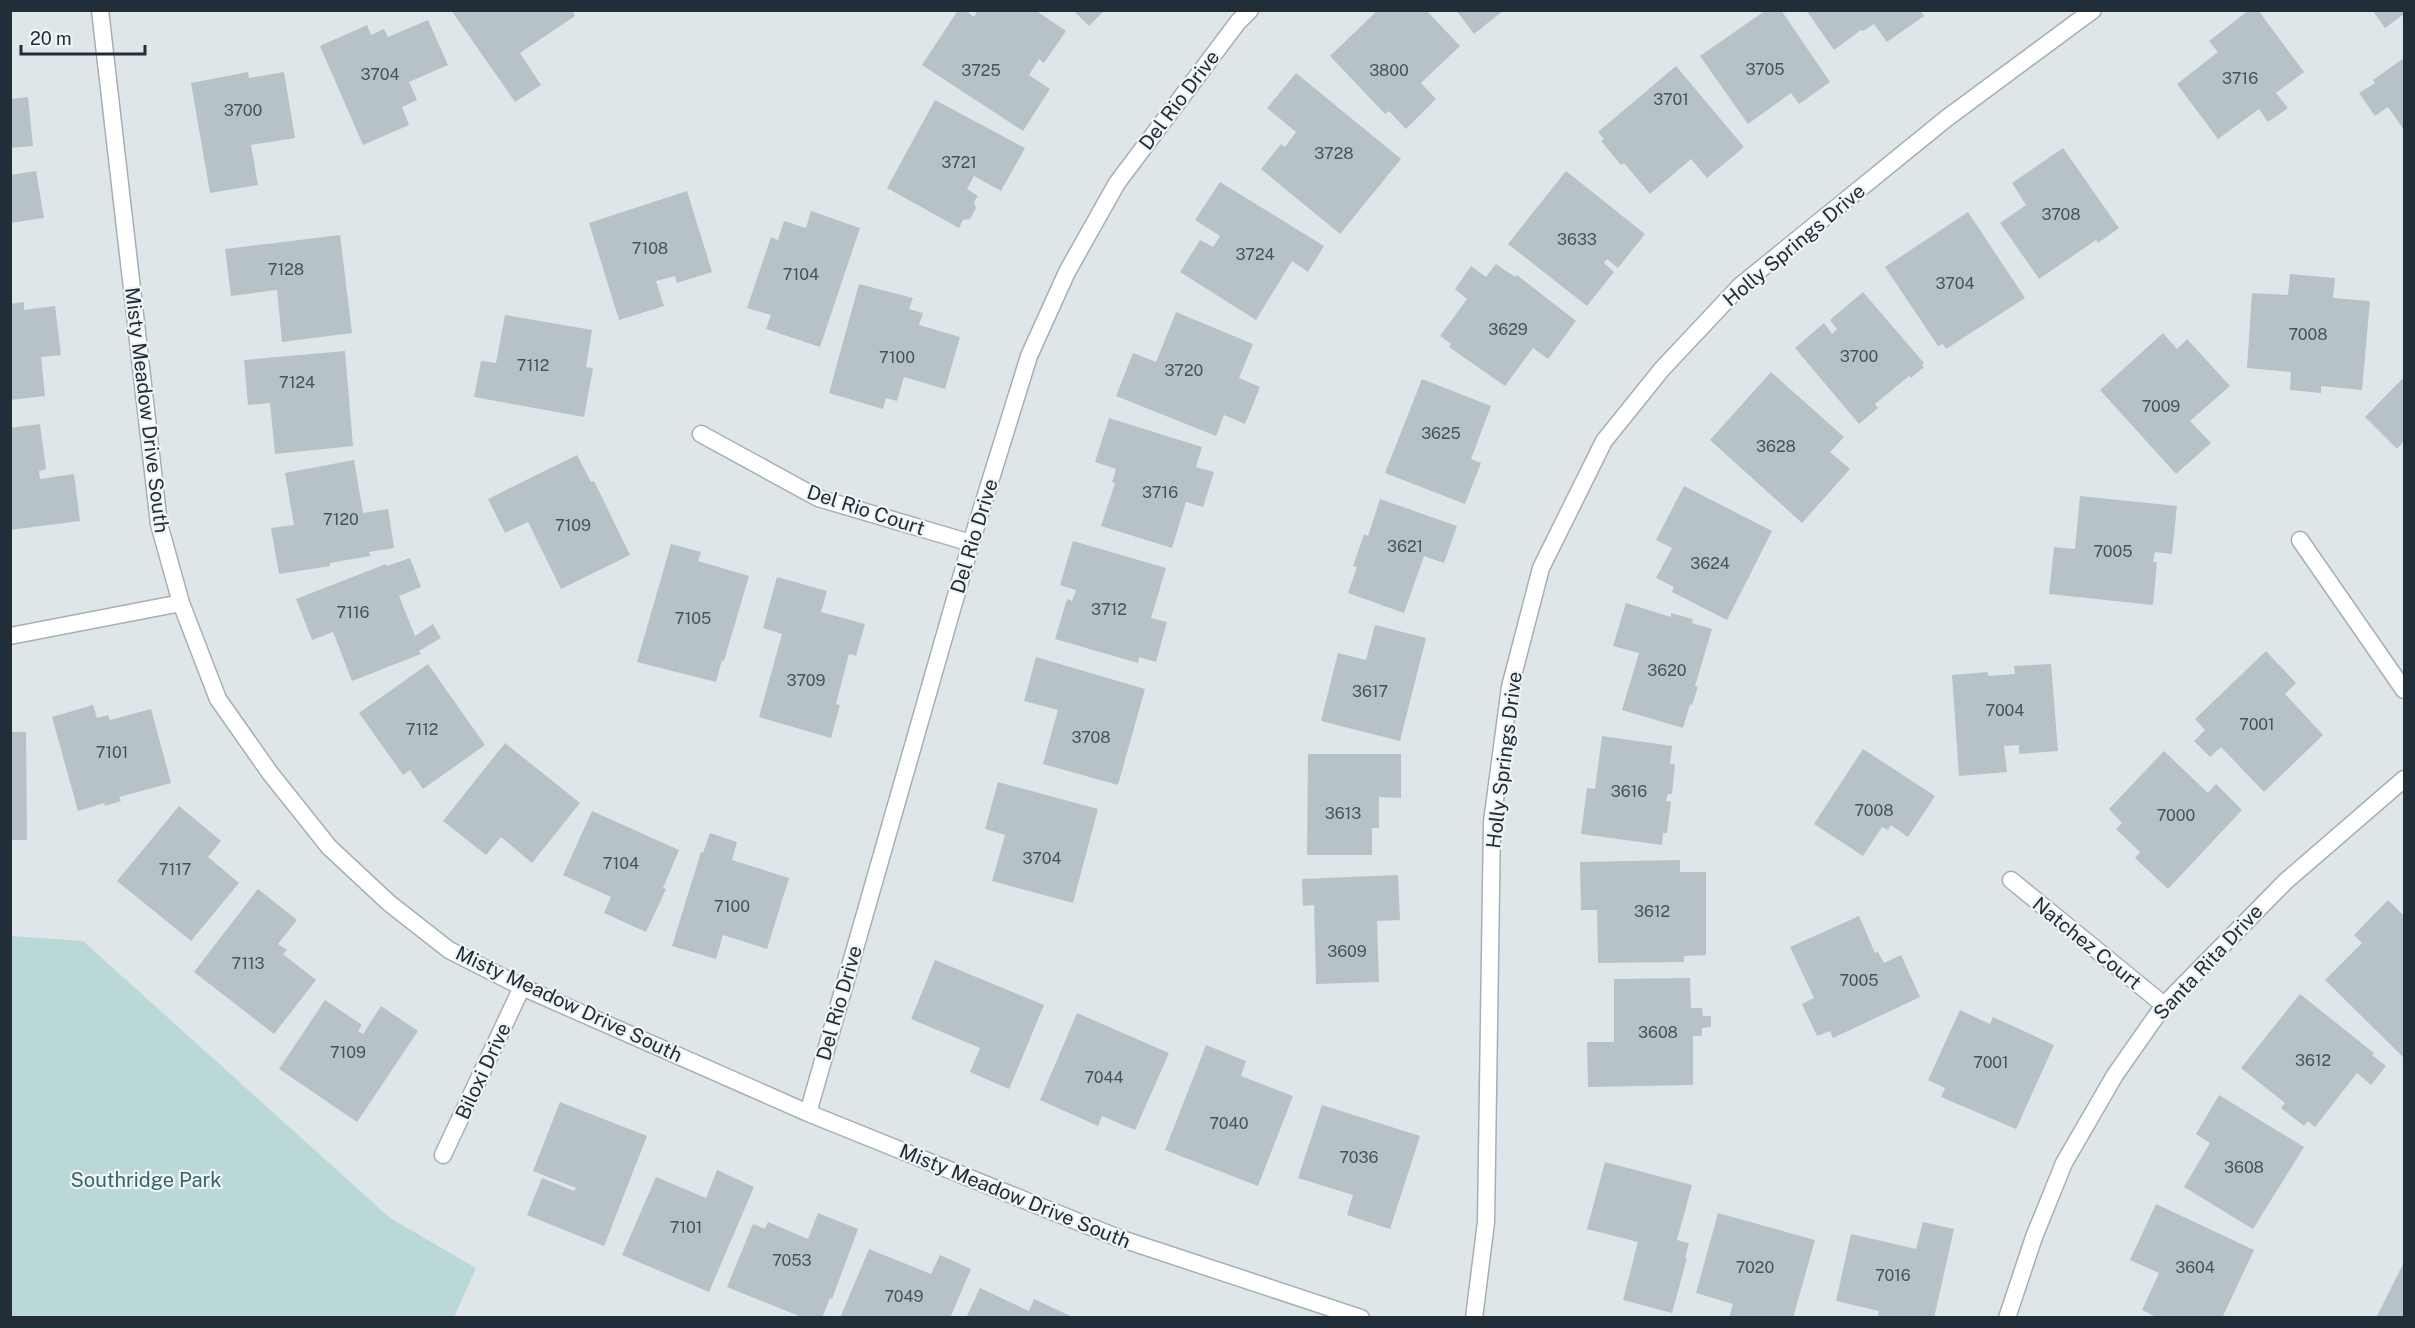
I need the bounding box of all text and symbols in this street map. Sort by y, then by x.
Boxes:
scale bar [21,18,146,56]
text: 20 m [30,28,72,49]
street label: Del Rio Drive [1134,46,1224,154]
house number: 3705 [1745,60,1785,79]
house number: 3725 [961,61,1001,80]
house number: 3800 [1369,61,1409,80]
house number: 3704 [361,65,399,84]
house number: 3716 [2222,69,2258,88]
house number: 3701 [1653,90,1689,109]
house number: 3700 [224,101,262,120]
house number: 3728 [1314,144,1354,163]
house number: 3721 [941,153,977,172]
street label: Holly Springs Drive [1718,179,1870,311]
house number: 3708 [2041,205,2081,224]
house number: 3633 [1557,230,1597,249]
house number: 7108 [632,239,668,258]
house number: 3724 [1235,245,1275,264]
house number: 7128 [268,260,304,279]
house number: 7104 [783,265,819,284]
house number: 3704 [1936,274,1974,293]
street label: Misty Meadow Drive South [120,286,174,534]
house number: 3629 [1488,320,1528,339]
house number: 7008 [2288,325,2328,344]
house number: 3700 [1840,347,1878,366]
house number: 7100 [879,348,915,367]
house number: 7112 [517,356,549,375]
house number: 3720 [1165,361,1204,380]
house number: 7124 [279,373,315,392]
house number: 7009 [2142,397,2180,416]
house number: 3625 [1421,424,1461,443]
house number: 3628 [1756,437,1796,456]
street label: Del Rio Drive [945,476,1003,596]
street label: Del Rio Court [804,480,928,540]
house number: 3716 [1142,483,1178,502]
house number: 7120 [323,510,359,529]
house number: 7109 [555,516,591,535]
house number: 3621 [1387,537,1423,556]
house number: 7005 [2093,542,2133,561]
house number: 3624 [1690,554,1730,573]
house number: 3712 [1091,600,1127,619]
house number: 7116 [337,603,369,622]
house number: 7105 [675,609,711,628]
house number: 3620 [1647,661,1687,680]
street label: Holly Springs Drive [1481,670,1527,850]
house number: 3709 [787,671,825,690]
house number: 3617 [1352,682,1388,701]
house number: 7004 [1986,701,2024,720]
house number: 7001 [2239,715,2275,734]
house number: 7112 [406,720,438,739]
house number: 3708 [1071,728,1111,747]
house number: 7101 [96,743,128,762]
house number: 3616 [1611,782,1647,801]
house number: 7008 [1854,801,1894,820]
house number: 3613 [1325,804,1361,823]
house number: 7000 [2157,806,2195,825]
house number: 3704 [1023,849,1061,868]
house number: 7104 [603,854,639,873]
house number: 7117 [159,860,191,879]
street label: Natchez Court [2028,892,2146,994]
house number: 7100 [714,897,750,916]
street label: Santa Rita Drive [2148,899,2268,1025]
house number: 3612 [1634,902,1670,921]
street label: Misty Meadow Drive South [452,941,686,1067]
house number: 3609 [1327,942,1367,961]
street label: Del Rio Drive [811,943,867,1063]
house number: 7113 [231,954,265,973]
house number: 7005 [1839,971,1879,990]
street label: Biloxi Drive [450,1019,516,1123]
house number: 3608 [1638,1023,1678,1042]
house number: 7109 [330,1043,366,1062]
house number: 3612 [2295,1051,2331,1070]
house number: 7001 [1973,1053,2009,1072]
house number: 7044 [1084,1068,1124,1087]
house number: 7040 [1210,1114,1249,1133]
street label: Misty Meadow Drive South [896,1139,1134,1253]
house number: 7036 [1340,1148,1378,1167]
house number: 3608 [2224,1158,2264,1177]
park label: Southridge Park [70,1168,222,1192]
house number: 7101 [670,1218,702,1237]
house number: 7053 [772,1251,812,1270]
house number: 7020 [1736,1258,1774,1277]
house number: 3604 [2175,1258,2215,1277]
house number: 7016 [1875,1266,1911,1285]
house number: 7049 [884,1287,924,1306]

